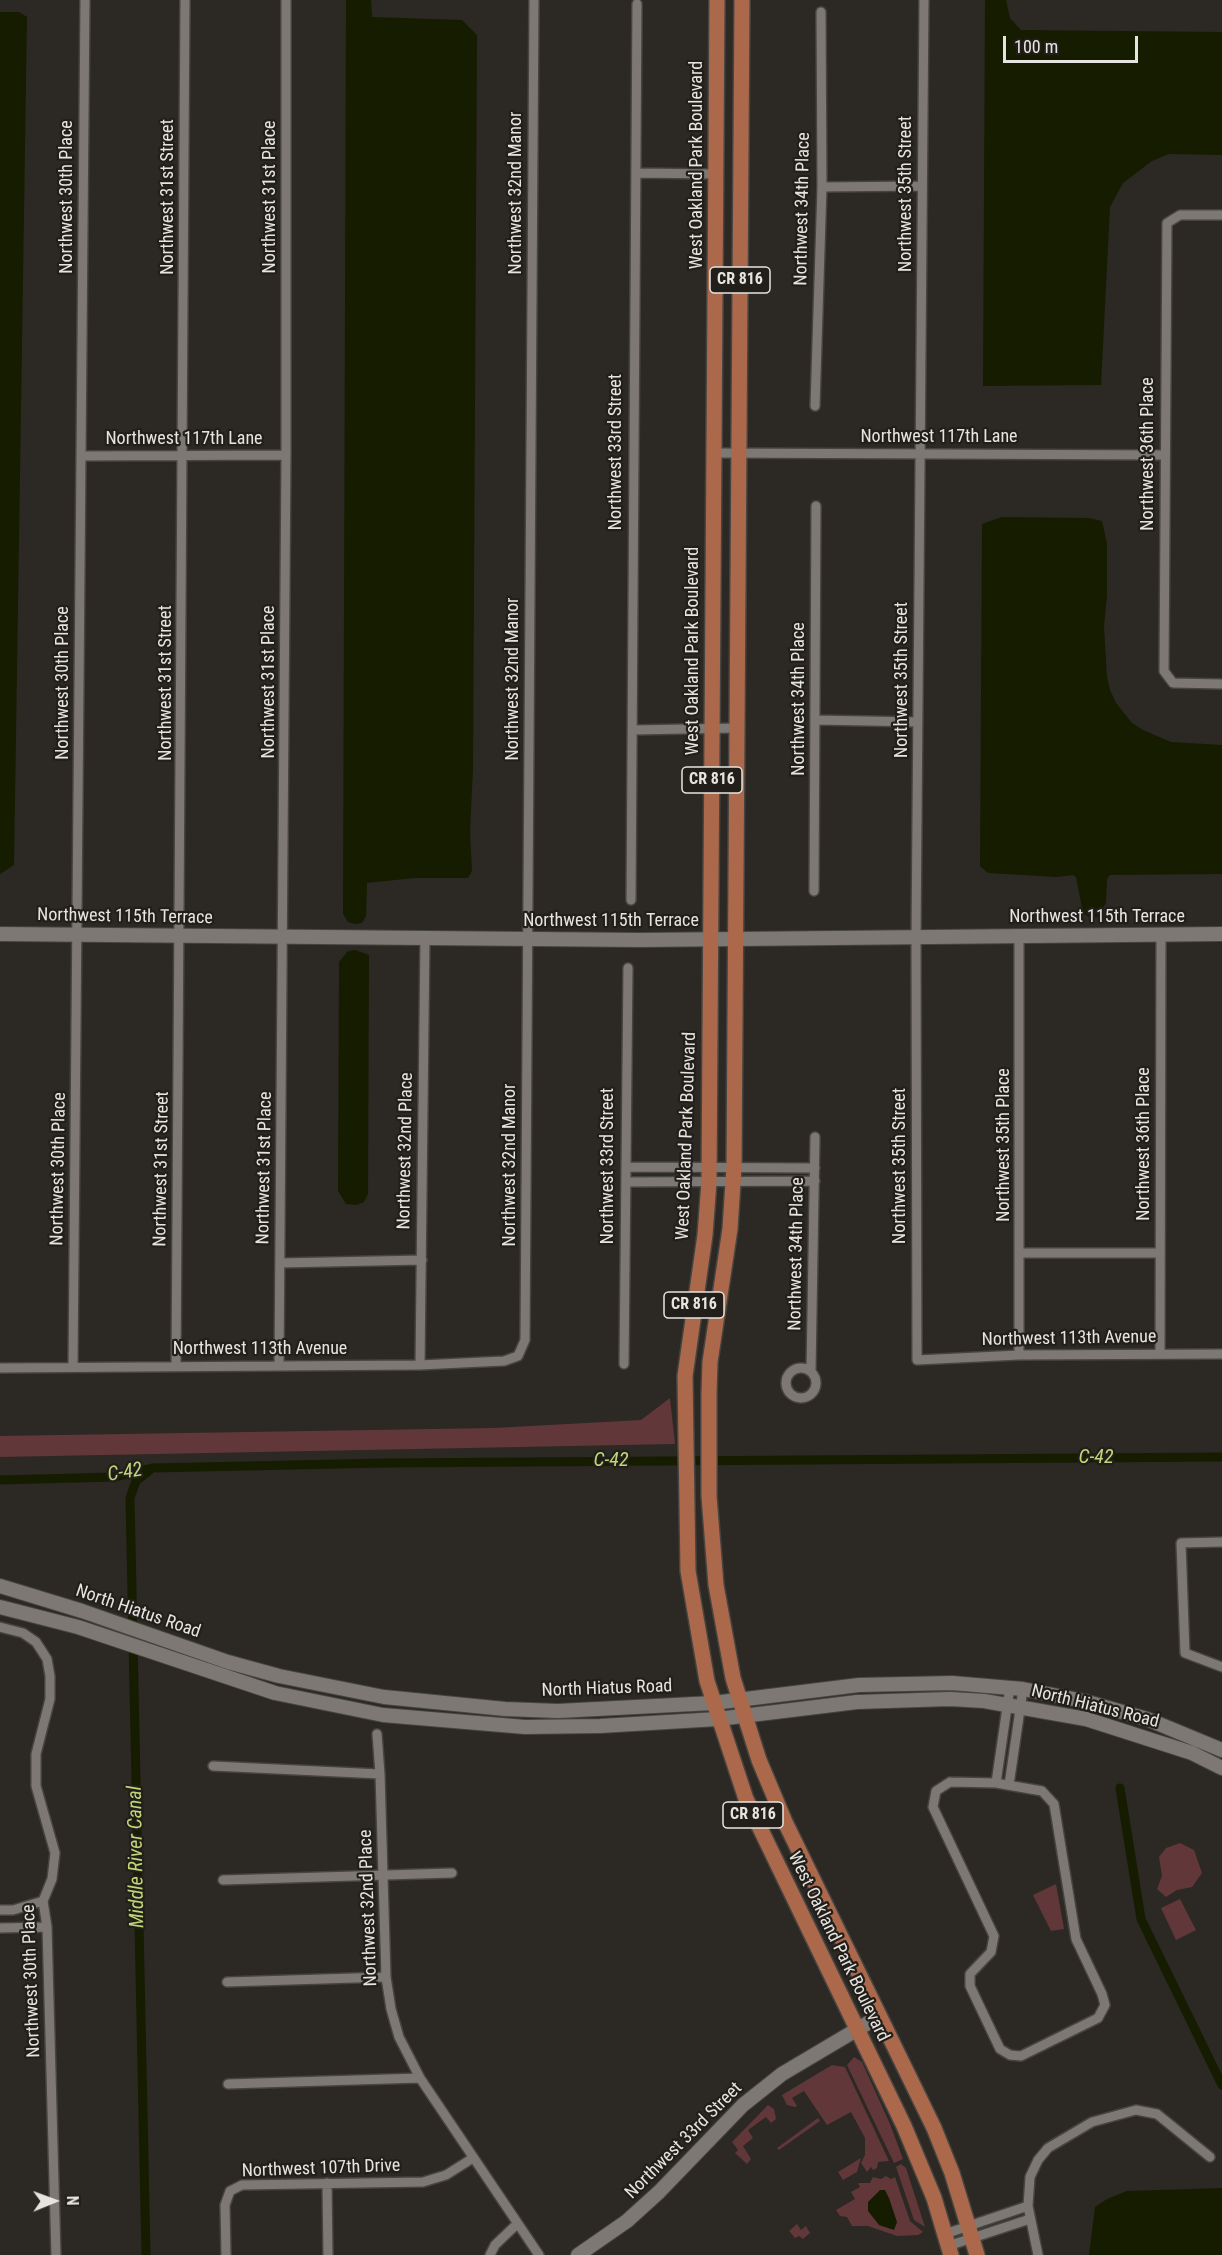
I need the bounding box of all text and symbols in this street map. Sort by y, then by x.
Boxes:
scale bar [1006,24,1141,62]
text: 100 m [1014,36,1058,57]
street label: West Oakland Park Boulevard [686,61,708,269]
street label: Northwest 32nd Manor [505,112,527,274]
street label: Northwest 35th Street [895,116,917,272]
street label: Northwest 31st Street [157,119,179,275]
street label: Northwest 30th Place [56,120,78,274]
street label: Northwest 31st Place [259,121,281,273]
street label: Northwest 34th Place [791,132,815,286]
road number: CR 816 [710,267,770,293]
street label: Northwest 33rd Street [605,374,627,530]
street label: Northwest 36th Place [1137,377,1159,531]
street label: Northwest 117th Lane [860,426,1018,448]
street label: Northwest 117th Lane [105,428,263,450]
street label: West Oakland Park Boulevard [682,547,704,755]
street label: Northwest 32nd Manor [502,598,524,760]
street label: Northwest 35th Street [891,602,913,758]
street label: Northwest 31st Street [155,605,177,761]
street label: Northwest 30th Place [52,606,74,760]
street label: Northwest 31st Place [258,606,280,758]
street label: Northwest 34th Place [788,622,810,776]
road number: CR 816 [682,767,742,793]
street label: Northwest 115th Terrace [37,905,213,929]
street label: Northwest 115th Terrace [1009,906,1185,928]
street label: Northwest 115th Terrace [523,910,699,932]
street label: West Oakland Park Boulevard [673,1032,701,1240]
street label: Northwest 36th Place [1133,1067,1155,1221]
street label: Northwest 35th Place [993,1068,1015,1222]
street label: Northwest 32nd Place [394,1072,418,1230]
street label: Northwest 32nd Manor [499,1084,521,1246]
street label: Northwest 33rd Street [597,1088,619,1244]
street label: Northwest 35th Street [889,1088,911,1244]
street label: Northwest 31st Street [150,1091,174,1247]
street label: Northwest 31st Place [253,1091,277,1245]
street label: Northwest 30th Place [47,1092,71,1246]
street label: Northwest 34th Place [785,1177,809,1331]
road number: CR 816 [664,1292,724,1318]
street label: Northwest 113th Avenue [982,1327,1156,1351]
street label: Northwest 113th Avenue [173,1338,347,1360]
water label: C-42 [1079,1446,1113,1470]
water label: C-42 [594,1449,628,1473]
water label: C-42 [106,1458,144,1488]
street label: North Hiatus Road [73,1581,203,1643]
street label: North Hiatus Road [541,1676,673,1702]
street label: North Hiatus Road [1029,1681,1161,1733]
water label: Middle River Canal [124,1786,150,1928]
road number: CR 816 [723,1802,783,1828]
street label: Northwest 32nd Place [355,1829,383,1987]
street label: West Oakland Park Boulevard [783,1849,893,2045]
street label: Northwest 30th Place [19,1904,45,2058]
street label: Northwest 33rd Street [621,2078,747,2204]
street label: Northwest 107th Drive [241,2155,401,2183]
north arrow [24,2171,84,2231]
text: N [63,2196,82,2206]

